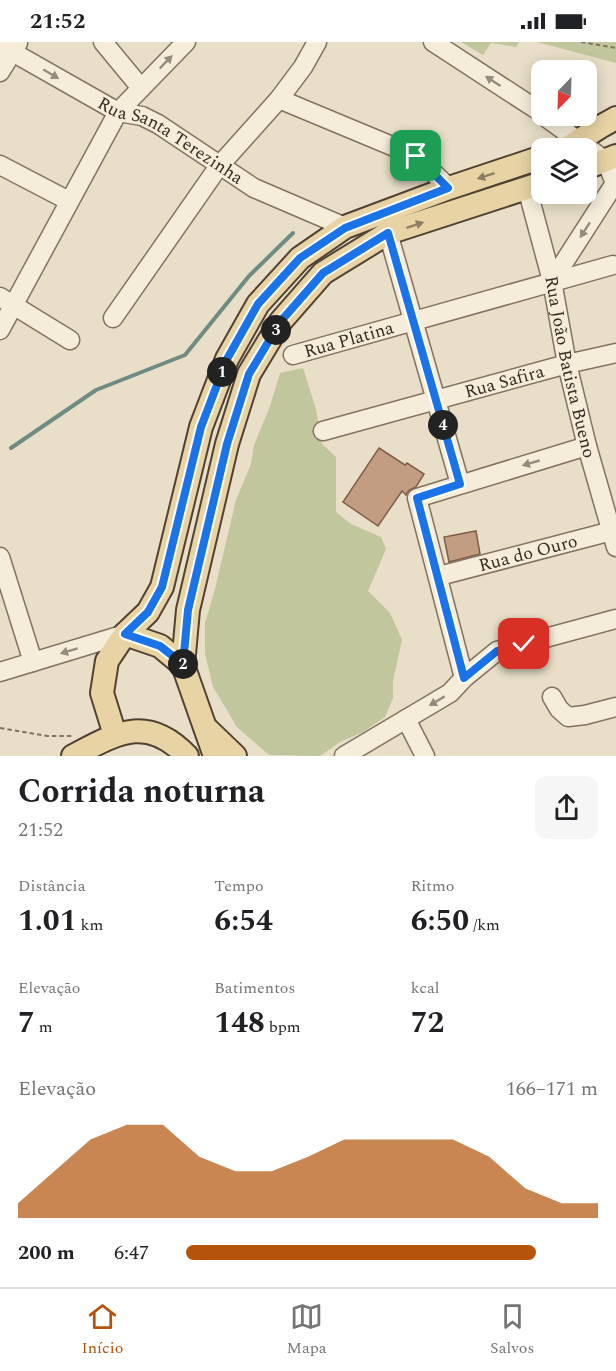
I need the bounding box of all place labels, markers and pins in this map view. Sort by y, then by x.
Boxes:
pin [390,130,441,181]
pin: 3 [261,315,291,345]
pin: 1 [207,357,237,387]
pin: 4 [428,410,458,440]
pin [498,618,549,669]
pin: 2 [168,649,198,679]

